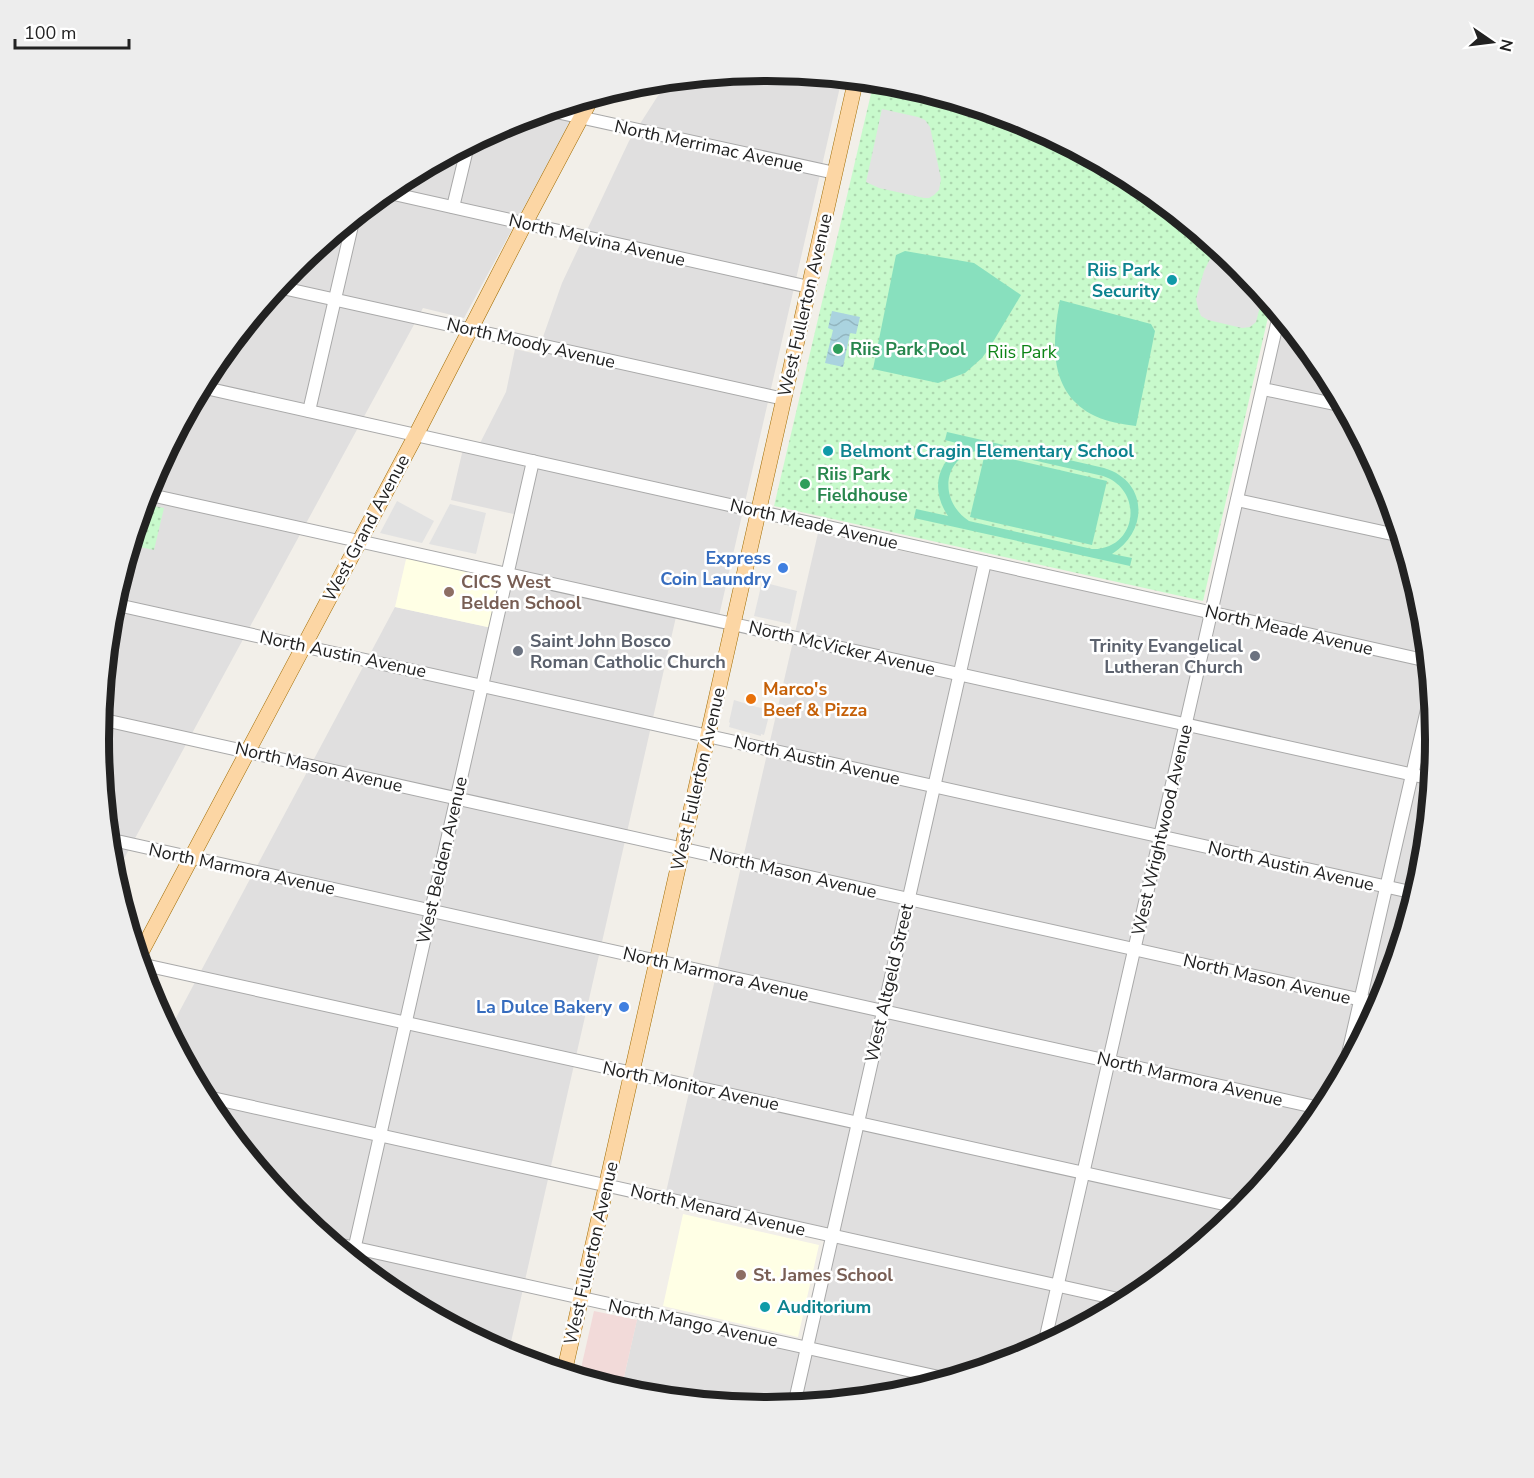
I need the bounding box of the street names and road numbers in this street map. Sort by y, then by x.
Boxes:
street label: North Merrimac Avenue [612,114,806,178]
street label: North Melvina Avenue [506,208,688,272]
street label: West Fullerton Avenue [772,211,838,399]
street label: North Moody Avenue [444,312,618,374]
street label: West Grand Avenue [317,450,415,606]
street label: North Meade Avenue [728,493,900,555]
street label: North Meade Avenue [1203,599,1375,661]
street label: North McVicker Avenue [746,615,938,681]
street label: North Austin Avenue [257,625,429,683]
street label: West Fullerton Avenue [665,685,731,873]
street label: West Wrightwood Avenue [1126,722,1198,938]
street label: North Austin Avenue [732,729,902,791]
street label: North Mason Avenue [233,736,405,798]
street label: West Belden Avenue [411,774,473,946]
street label: North Austin Avenue [1206,835,1376,897]
street label: North Marmora Avenue [147,838,337,900]
street label: North Mason Avenue [707,842,879,904]
street label: West Altgeld Street [859,901,919,1065]
street label: North Marmora Avenue [621,941,811,1007]
street label: North Mason Avenue [1181,948,1353,1010]
street label: North Marmora Avenue [1095,1046,1285,1112]
street label: North Monitor Avenue [601,1056,781,1116]
street label: West Fullerton Avenue [558,1159,624,1347]
street label: North Menard Avenue [628,1178,808,1242]
street label: North Mango Avenue [606,1293,780,1353]

